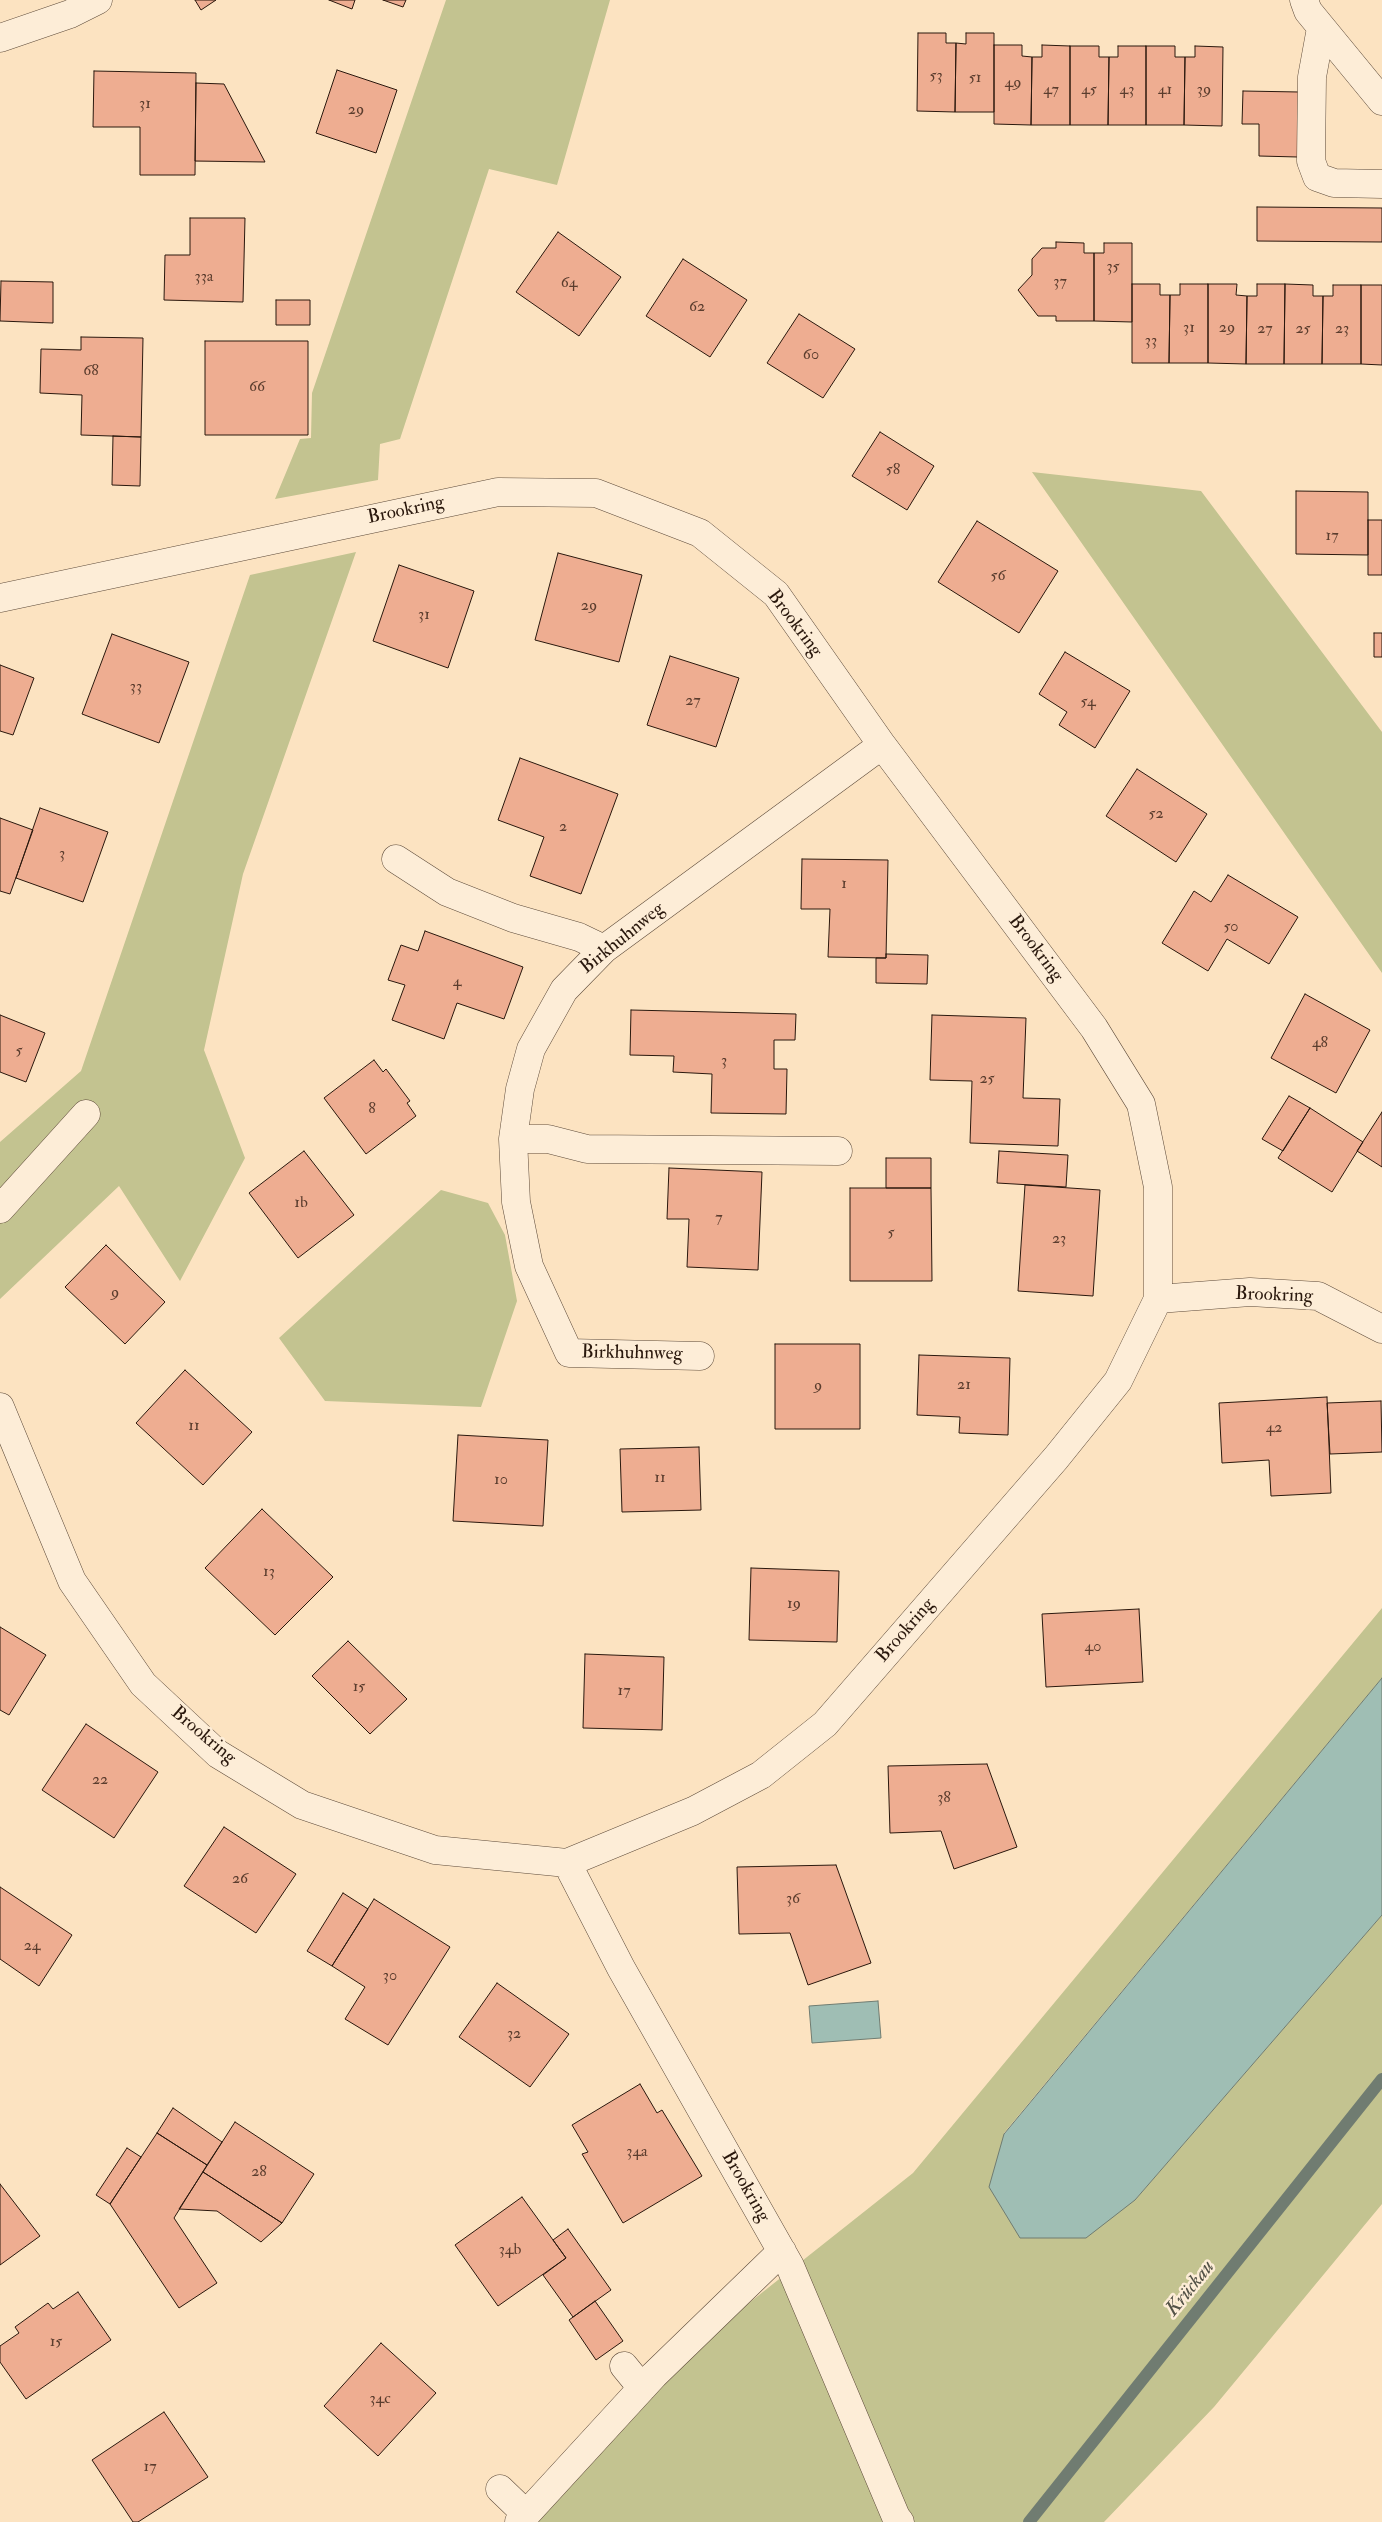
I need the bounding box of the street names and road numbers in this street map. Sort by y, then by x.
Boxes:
street label: Brookring [365,492,447,530]
street label: Brookring [761,586,827,662]
street label: Birkhuhnweg [576,898,670,980]
street label: Brookring [1002,911,1068,987]
street label: Brookring [1235,1283,1313,1309]
street label: Birkhuhnweg [581,1342,683,1366]
street label: Brookring [872,1594,940,1668]
street label: Brookring [166,1702,240,1770]
street label: Brookring [716,2148,774,2226]

